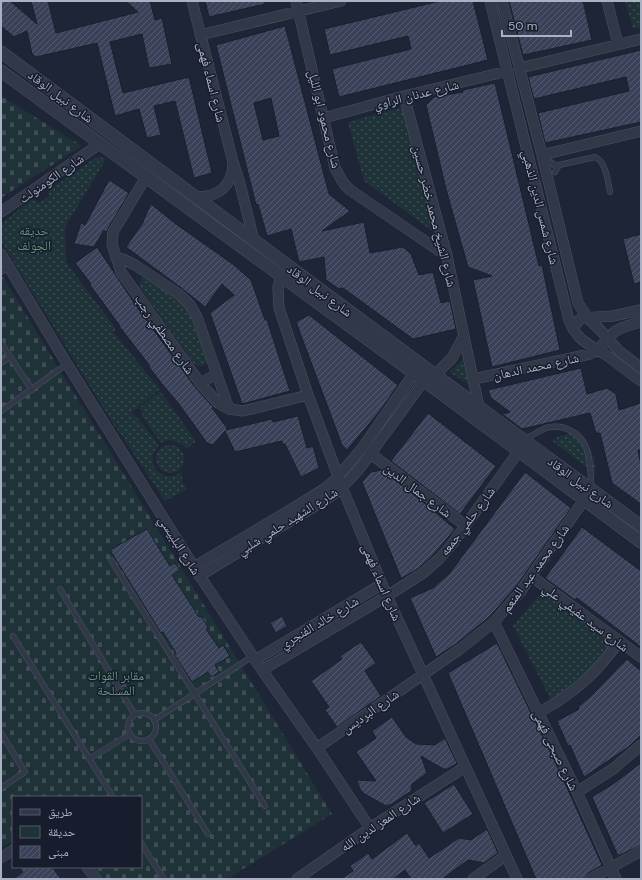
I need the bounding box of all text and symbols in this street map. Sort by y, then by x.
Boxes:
scale bar [502,12,571,38]
text: 50 m [508,18,537,34]
street label: شارع اسماء فهمى [192,40,230,124]
street label: شارع نبيل الوقاد [24,66,97,127]
street label: شارع محمود ابو الليل [303,68,345,170]
street label: شارع عدنان الراوي [372,76,461,116]
street label: شارع الشيخ محمد خضر حسين [408,144,460,289]
street label: شارع شمس الدين الذهبي [516,148,563,267]
street label: شارع الكومنولث [16,150,88,208]
park label: حديقه الجولف [17,222,51,254]
street label: شارع نبيل الوقاد [283,260,356,321]
street label: شارع مصطفي رجب [129,291,198,379]
street label: شارع محمد الدهان [492,349,581,385]
street label: شارع نبيل الوقاد [544,453,617,513]
street label: شارع جمال الدين [380,459,455,522]
street label: شارع حلمي جمعه [436,483,501,561]
street label: شارع الشهيد حلمي شلبي [234,484,342,561]
street label: شارع البلبيسي [153,512,205,579]
street label: شارع محمد عبد المنعم [498,521,574,616]
street label: شارع اسماء فهمى [357,541,405,624]
street label: شارع سيد عفيفي علي [538,579,632,657]
street label: شارع خالد الفنجري [277,592,363,655]
park label: مقابر القوات المسلحة [88,667,144,699]
street label: شارع البرديس [338,685,403,738]
street label: شارع صبحى فهمى [528,707,582,794]
street label: شارع المعز لدين الله [337,789,424,856]
legend [12,796,142,868]
text: طريق [48,804,73,820]
text: حديقة [48,824,76,840]
text: مبنى [48,844,69,860]

